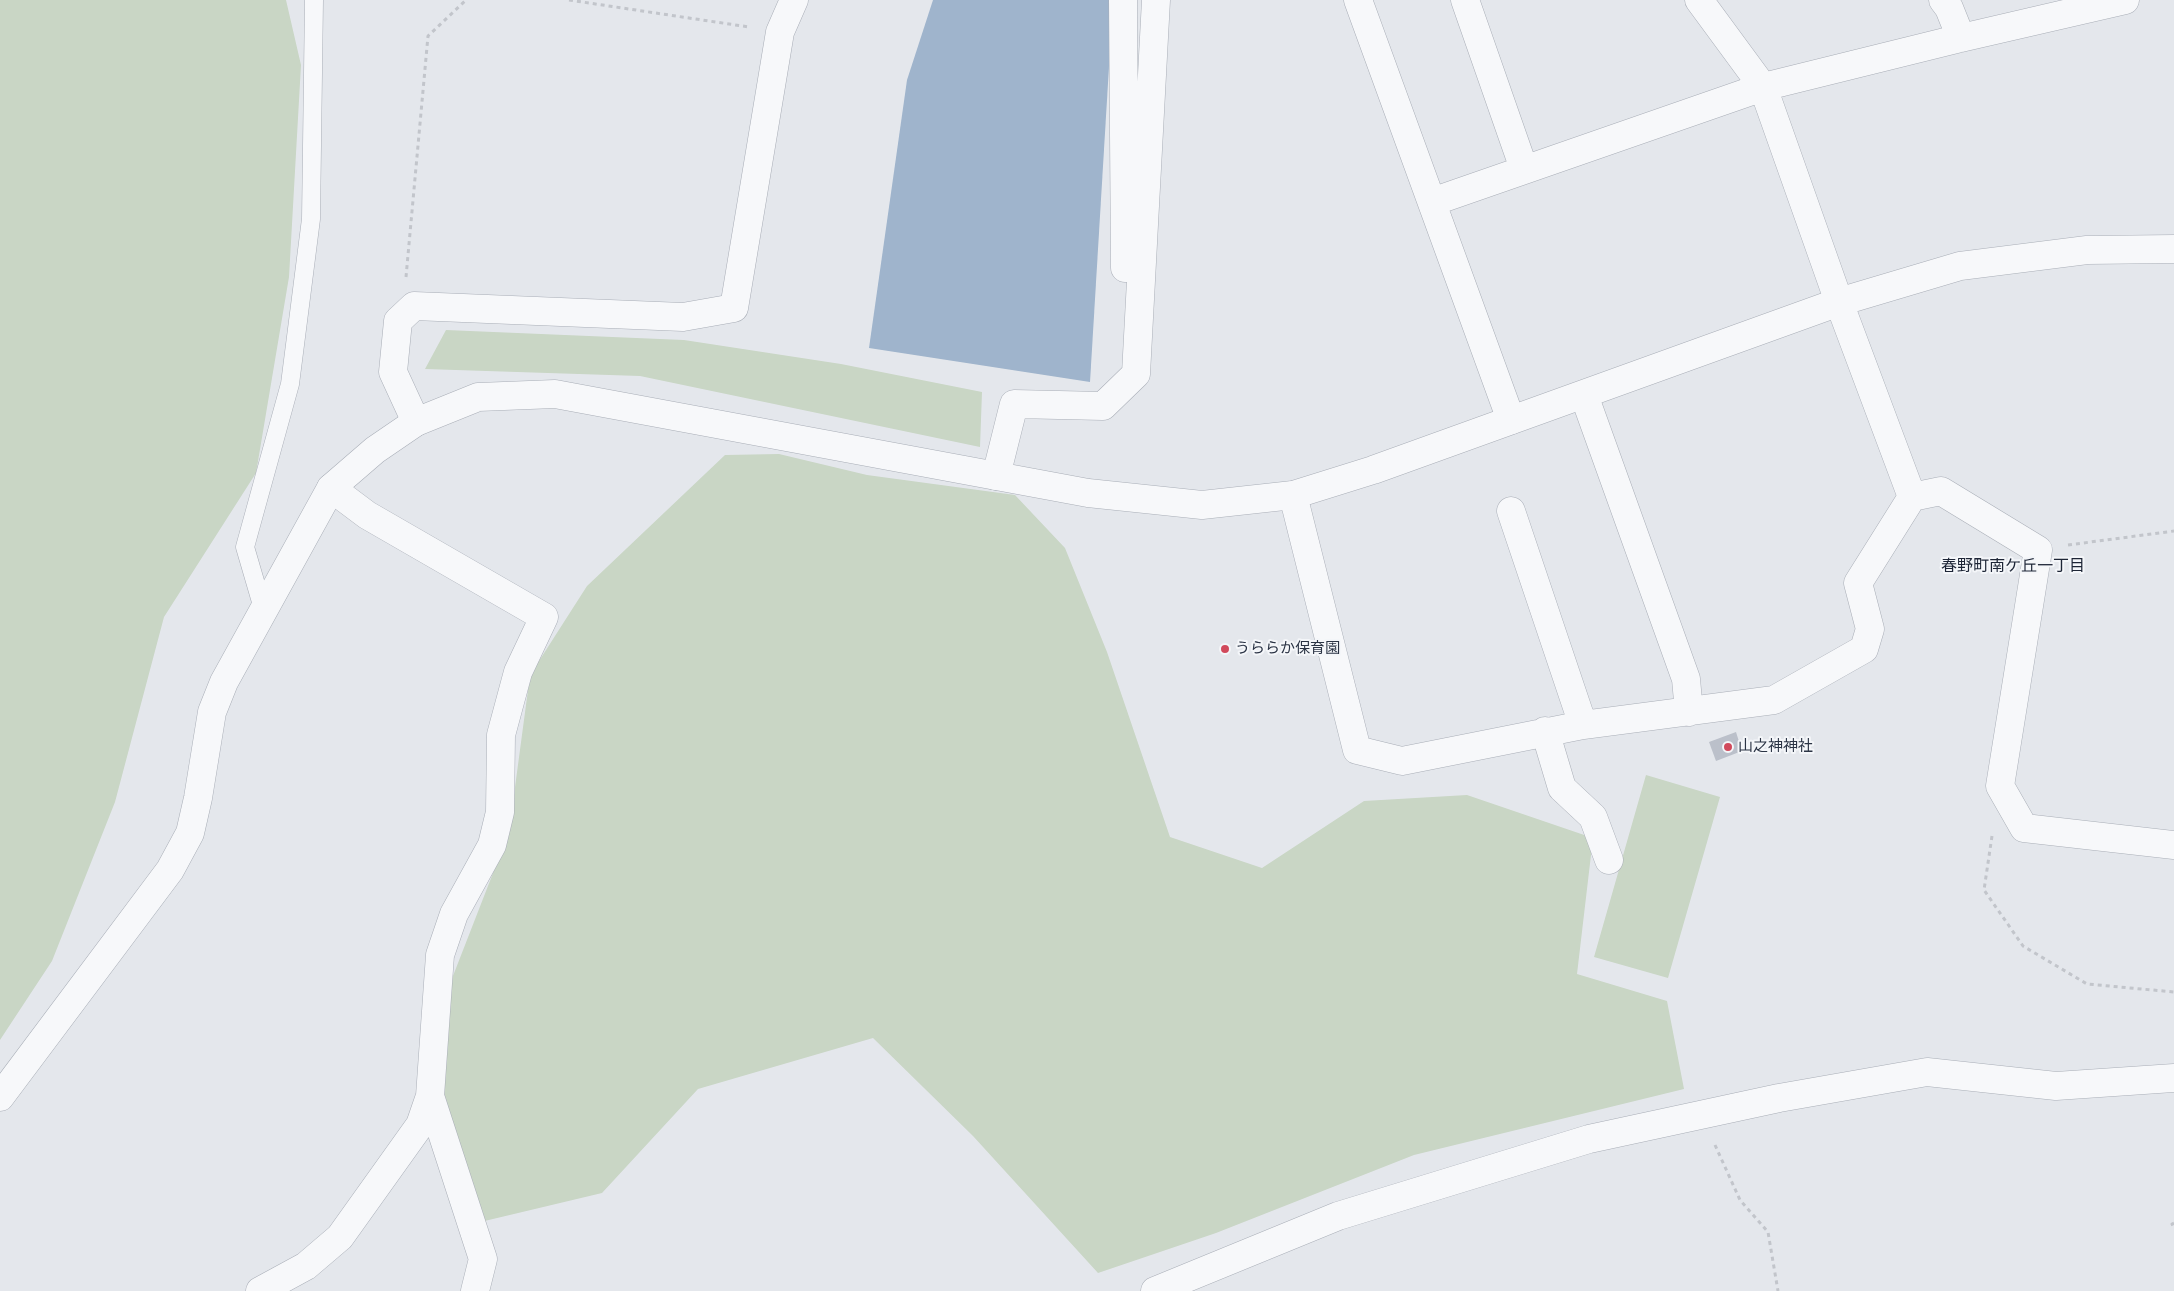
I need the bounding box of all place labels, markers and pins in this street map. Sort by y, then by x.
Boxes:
place label: うららか保育園 [1235,640,1340,658]
marker: うららか保育園 [1219,643,1231,655]
place label: 山之神神社 [1738,738,1813,756]
marker: 山之神神社 [1722,741,1734,753]

